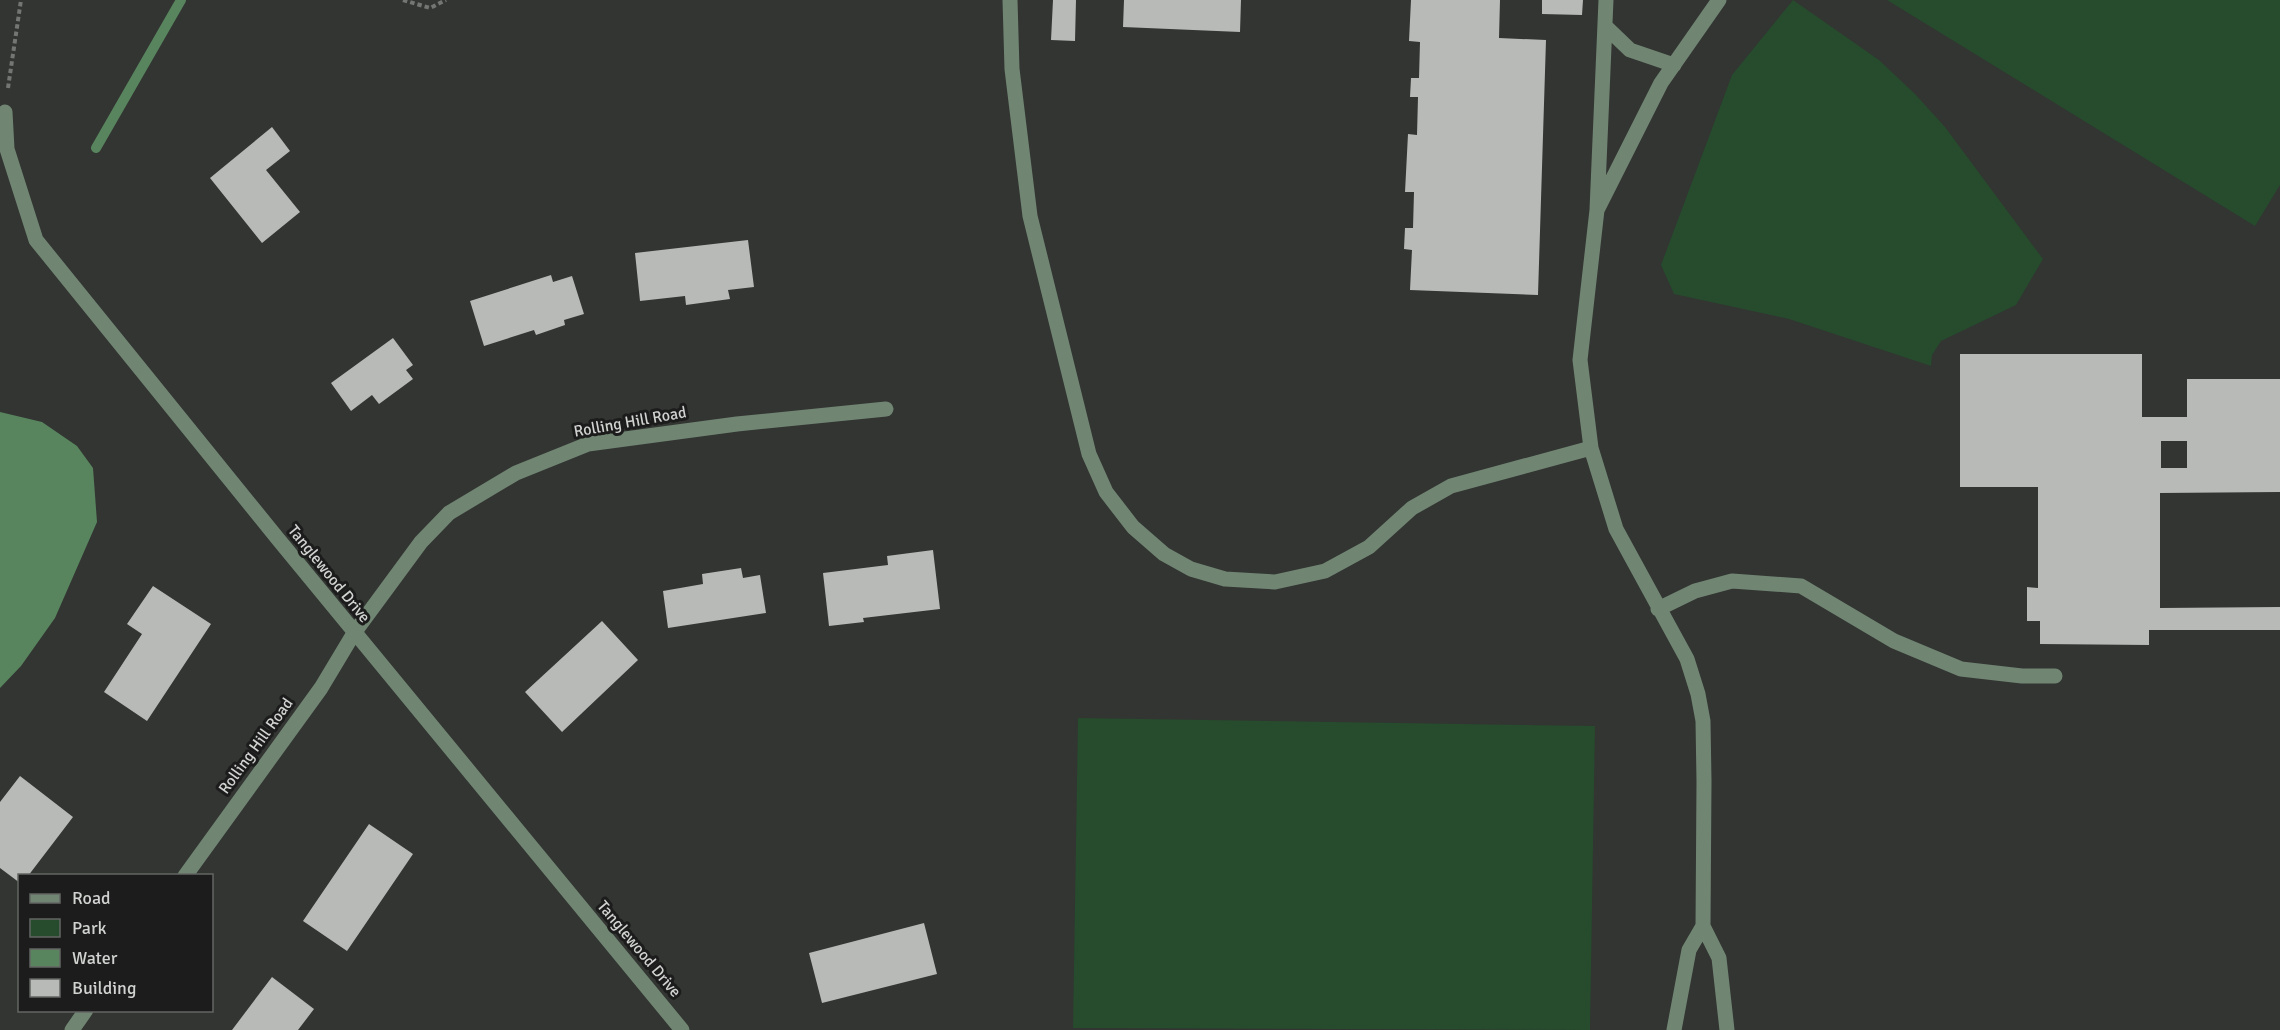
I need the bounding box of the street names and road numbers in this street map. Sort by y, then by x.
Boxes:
street label: Rolling Hill Road [572,402,688,442]
street label: Tanglewood Drive [283,521,375,627]
street label: Rolling Hill Road [214,694,298,798]
street label: Tanglewood Drive [593,897,685,1001]

